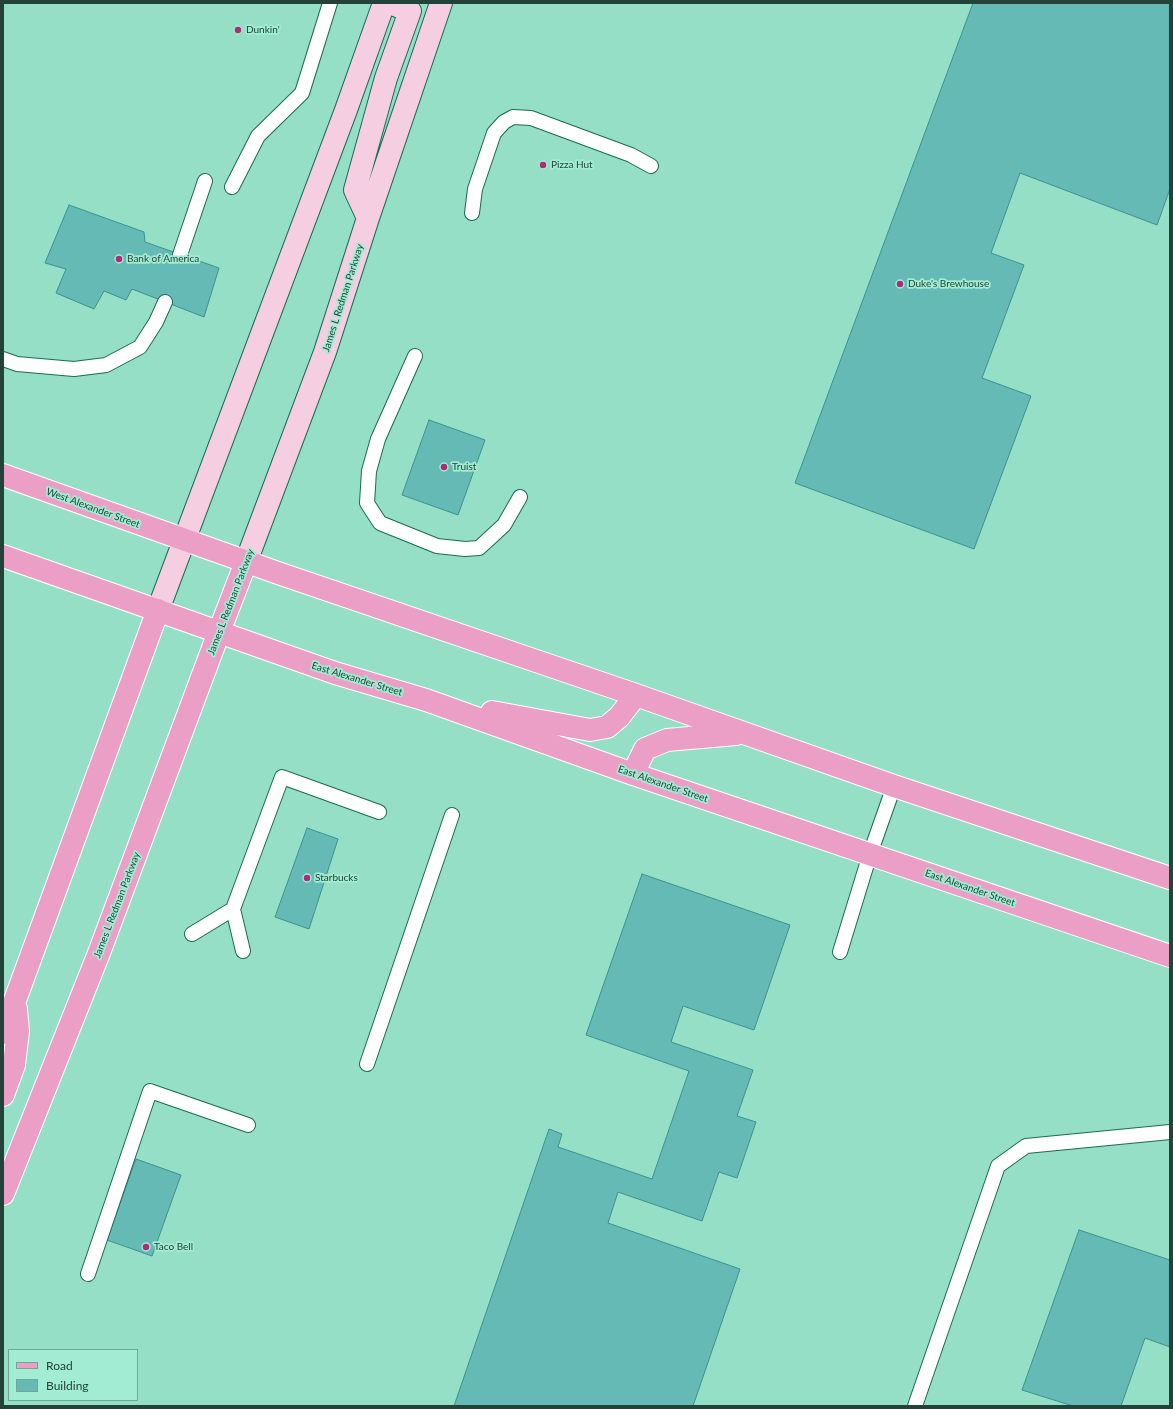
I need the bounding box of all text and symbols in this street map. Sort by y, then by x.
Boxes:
place label: Dunkin' [246,24,280,36]
marker: Dunkin' [233,25,243,35]
place label: Pizza Hut [551,159,593,171]
marker: Pizza Hut [538,160,548,170]
street label: James L Redman Parkway [320,243,366,353]
place label: Bank of America [127,253,199,265]
marker: Bank of America [114,254,124,264]
place label: Duke's Brewhouse [908,278,989,290]
marker: Duke's Brewhouse [895,279,905,289]
place label: Truist [452,461,476,473]
marker: Truist [439,462,449,472]
street label: West Alexander Street [45,485,141,531]
street label: James L Redman Parkway [205,547,257,657]
street label: East Alexander Street [310,659,404,699]
street label: East Alexander Street [616,763,710,805]
street label: James L Redman Parkway [91,850,143,960]
street label: East Alexander Street [923,867,1017,909]
place label: Starbucks [315,872,358,884]
marker: Starbucks [302,873,312,883]
place label: Taco Bell [154,1241,193,1253]
marker: Taco Bell [141,1242,151,1252]
legend [8,1349,138,1401]
text: Road [46,1358,73,1373]
text: Building [46,1378,89,1393]

